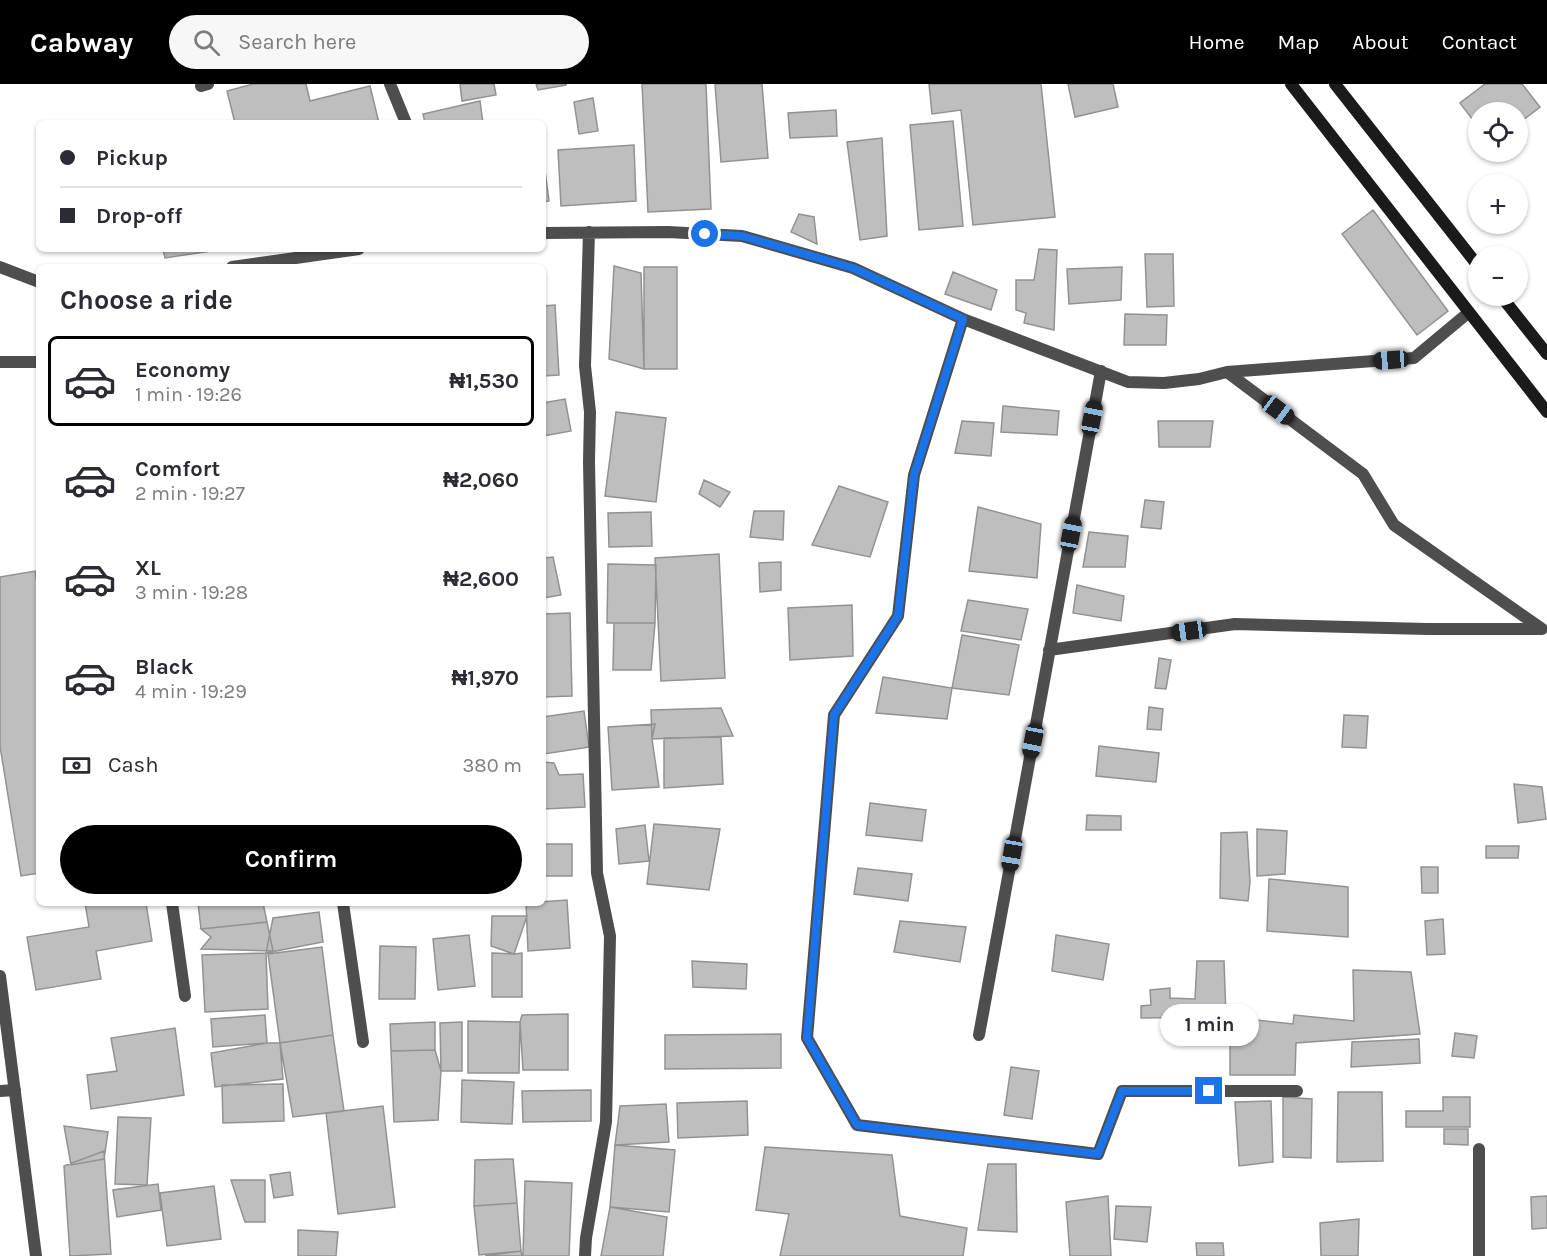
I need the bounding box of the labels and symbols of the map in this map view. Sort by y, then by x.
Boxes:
route start [691,220,718,247]
car [1372,350,1410,370]
car [1258,392,1298,428]
car [1080,399,1104,437]
car [1059,515,1083,553]
car [1170,620,1208,642]
car [1021,722,1045,760]
car [1000,835,1024,873]
callout: 1 min [1160,1004,1258,1046]
route end [1195,1077,1222,1104]

